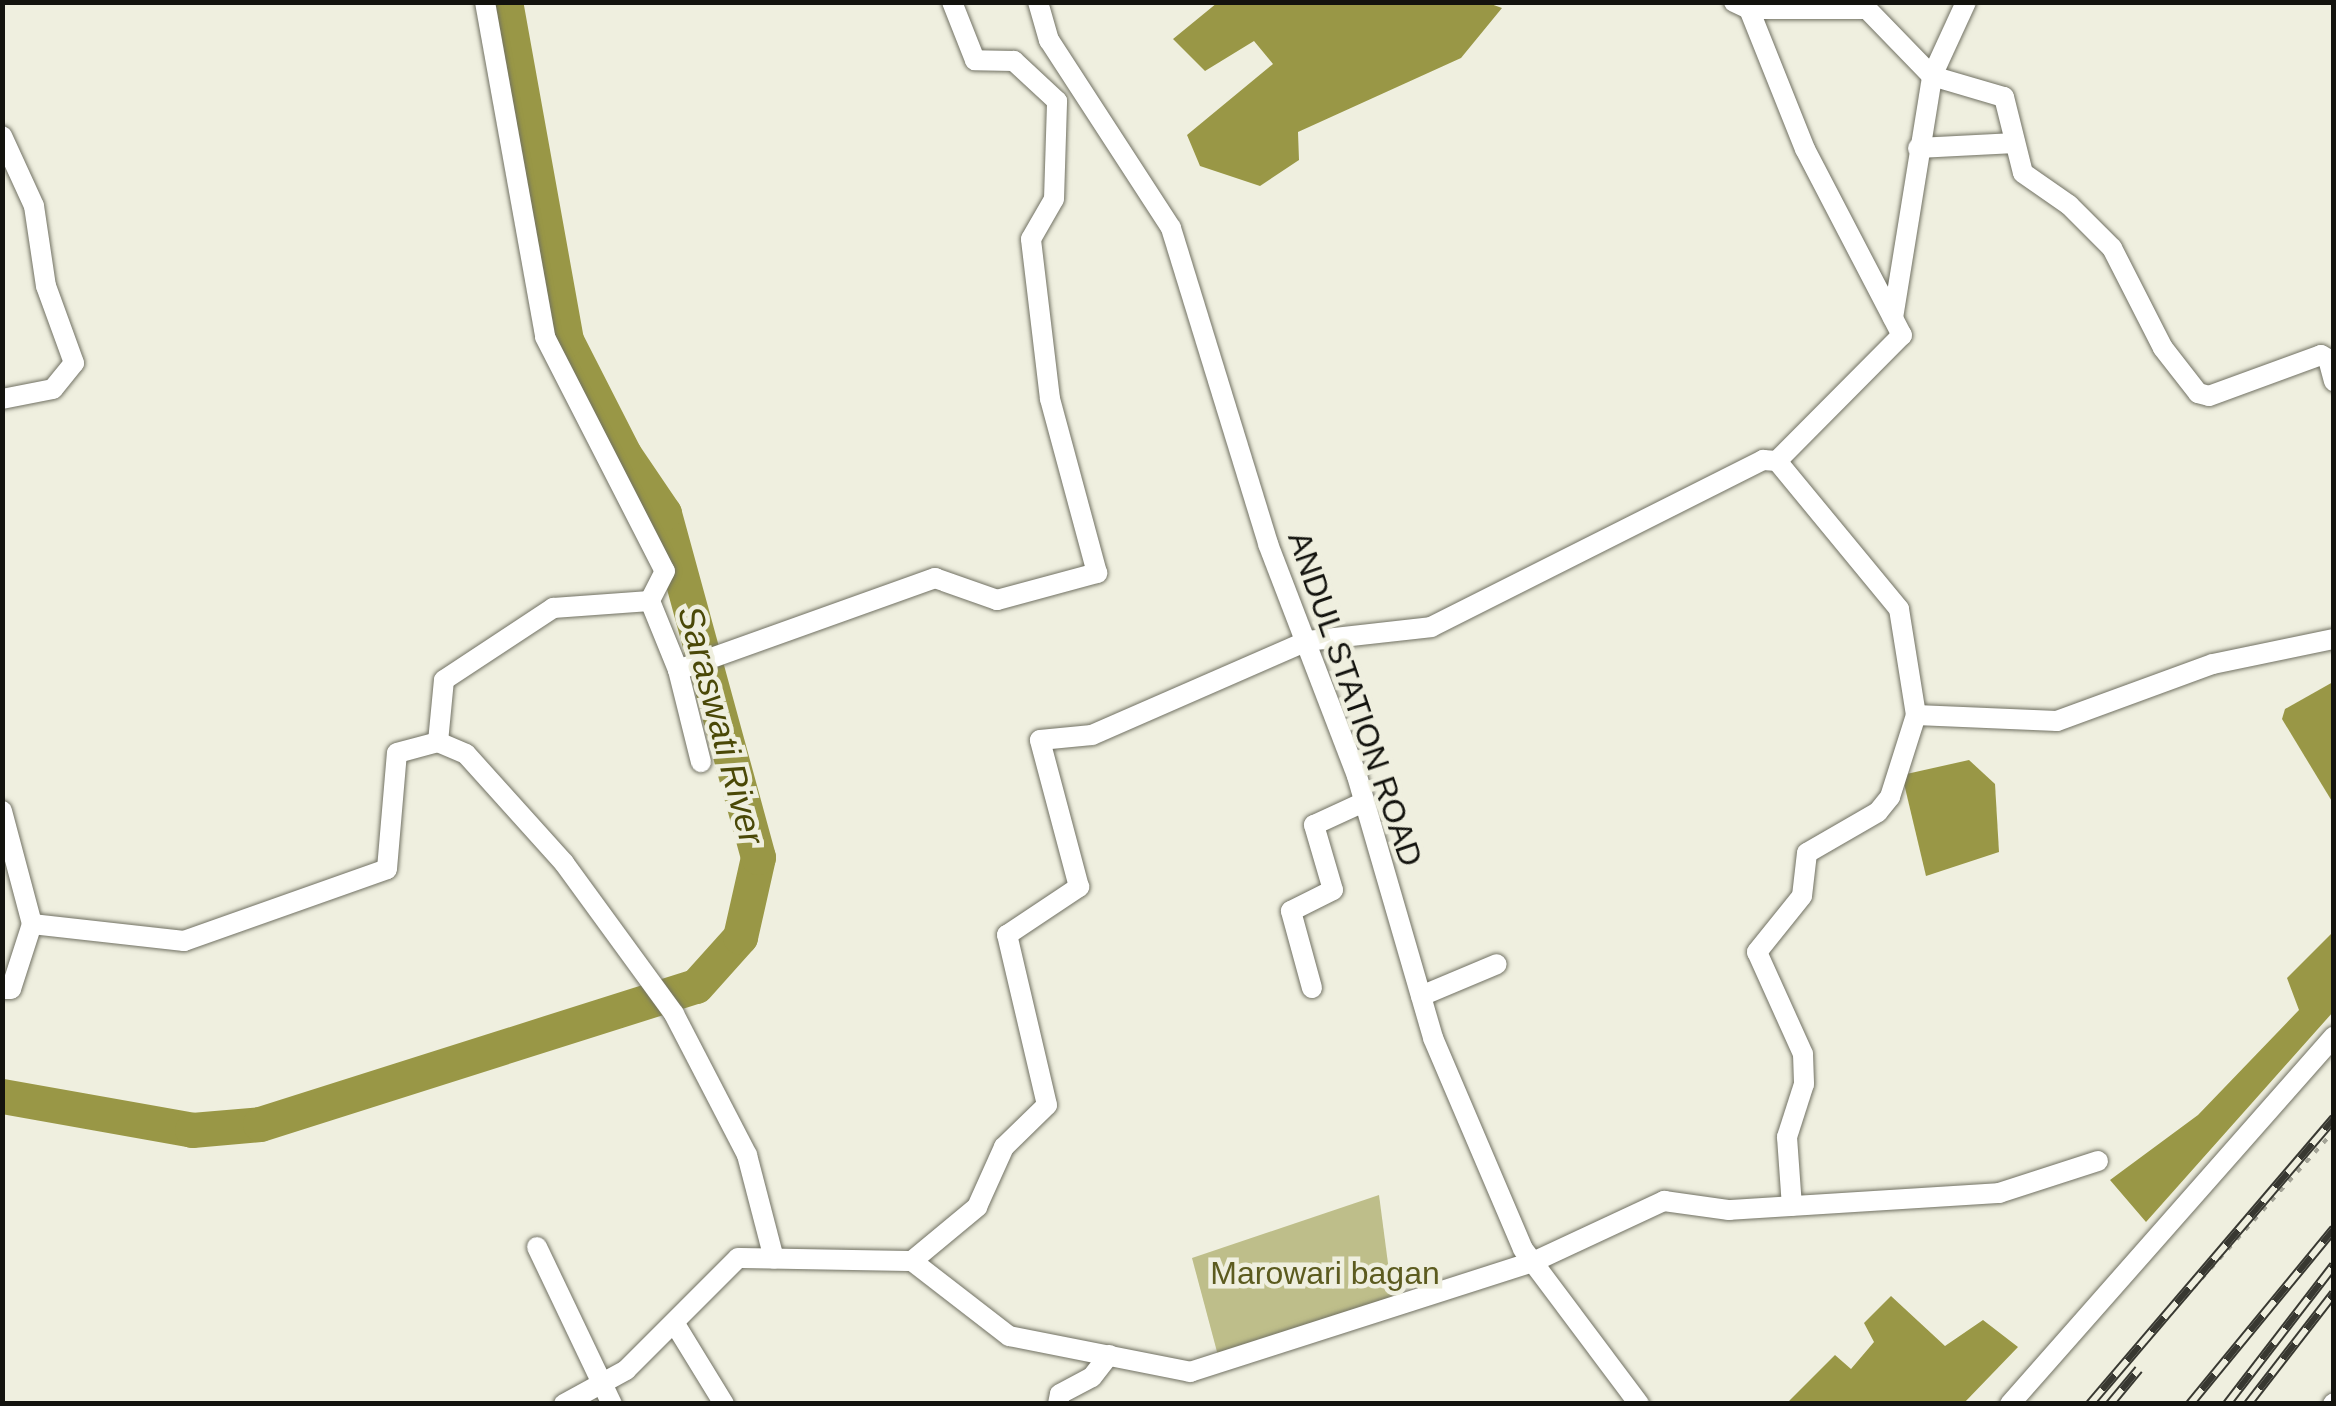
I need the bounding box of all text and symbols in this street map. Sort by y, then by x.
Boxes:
street label: ANDUL STATION ROAD [1279,526,1431,872]
water label: Saraswati River [669,601,773,849]
park label: Marowari bagan [1210,1254,1440,1292]

